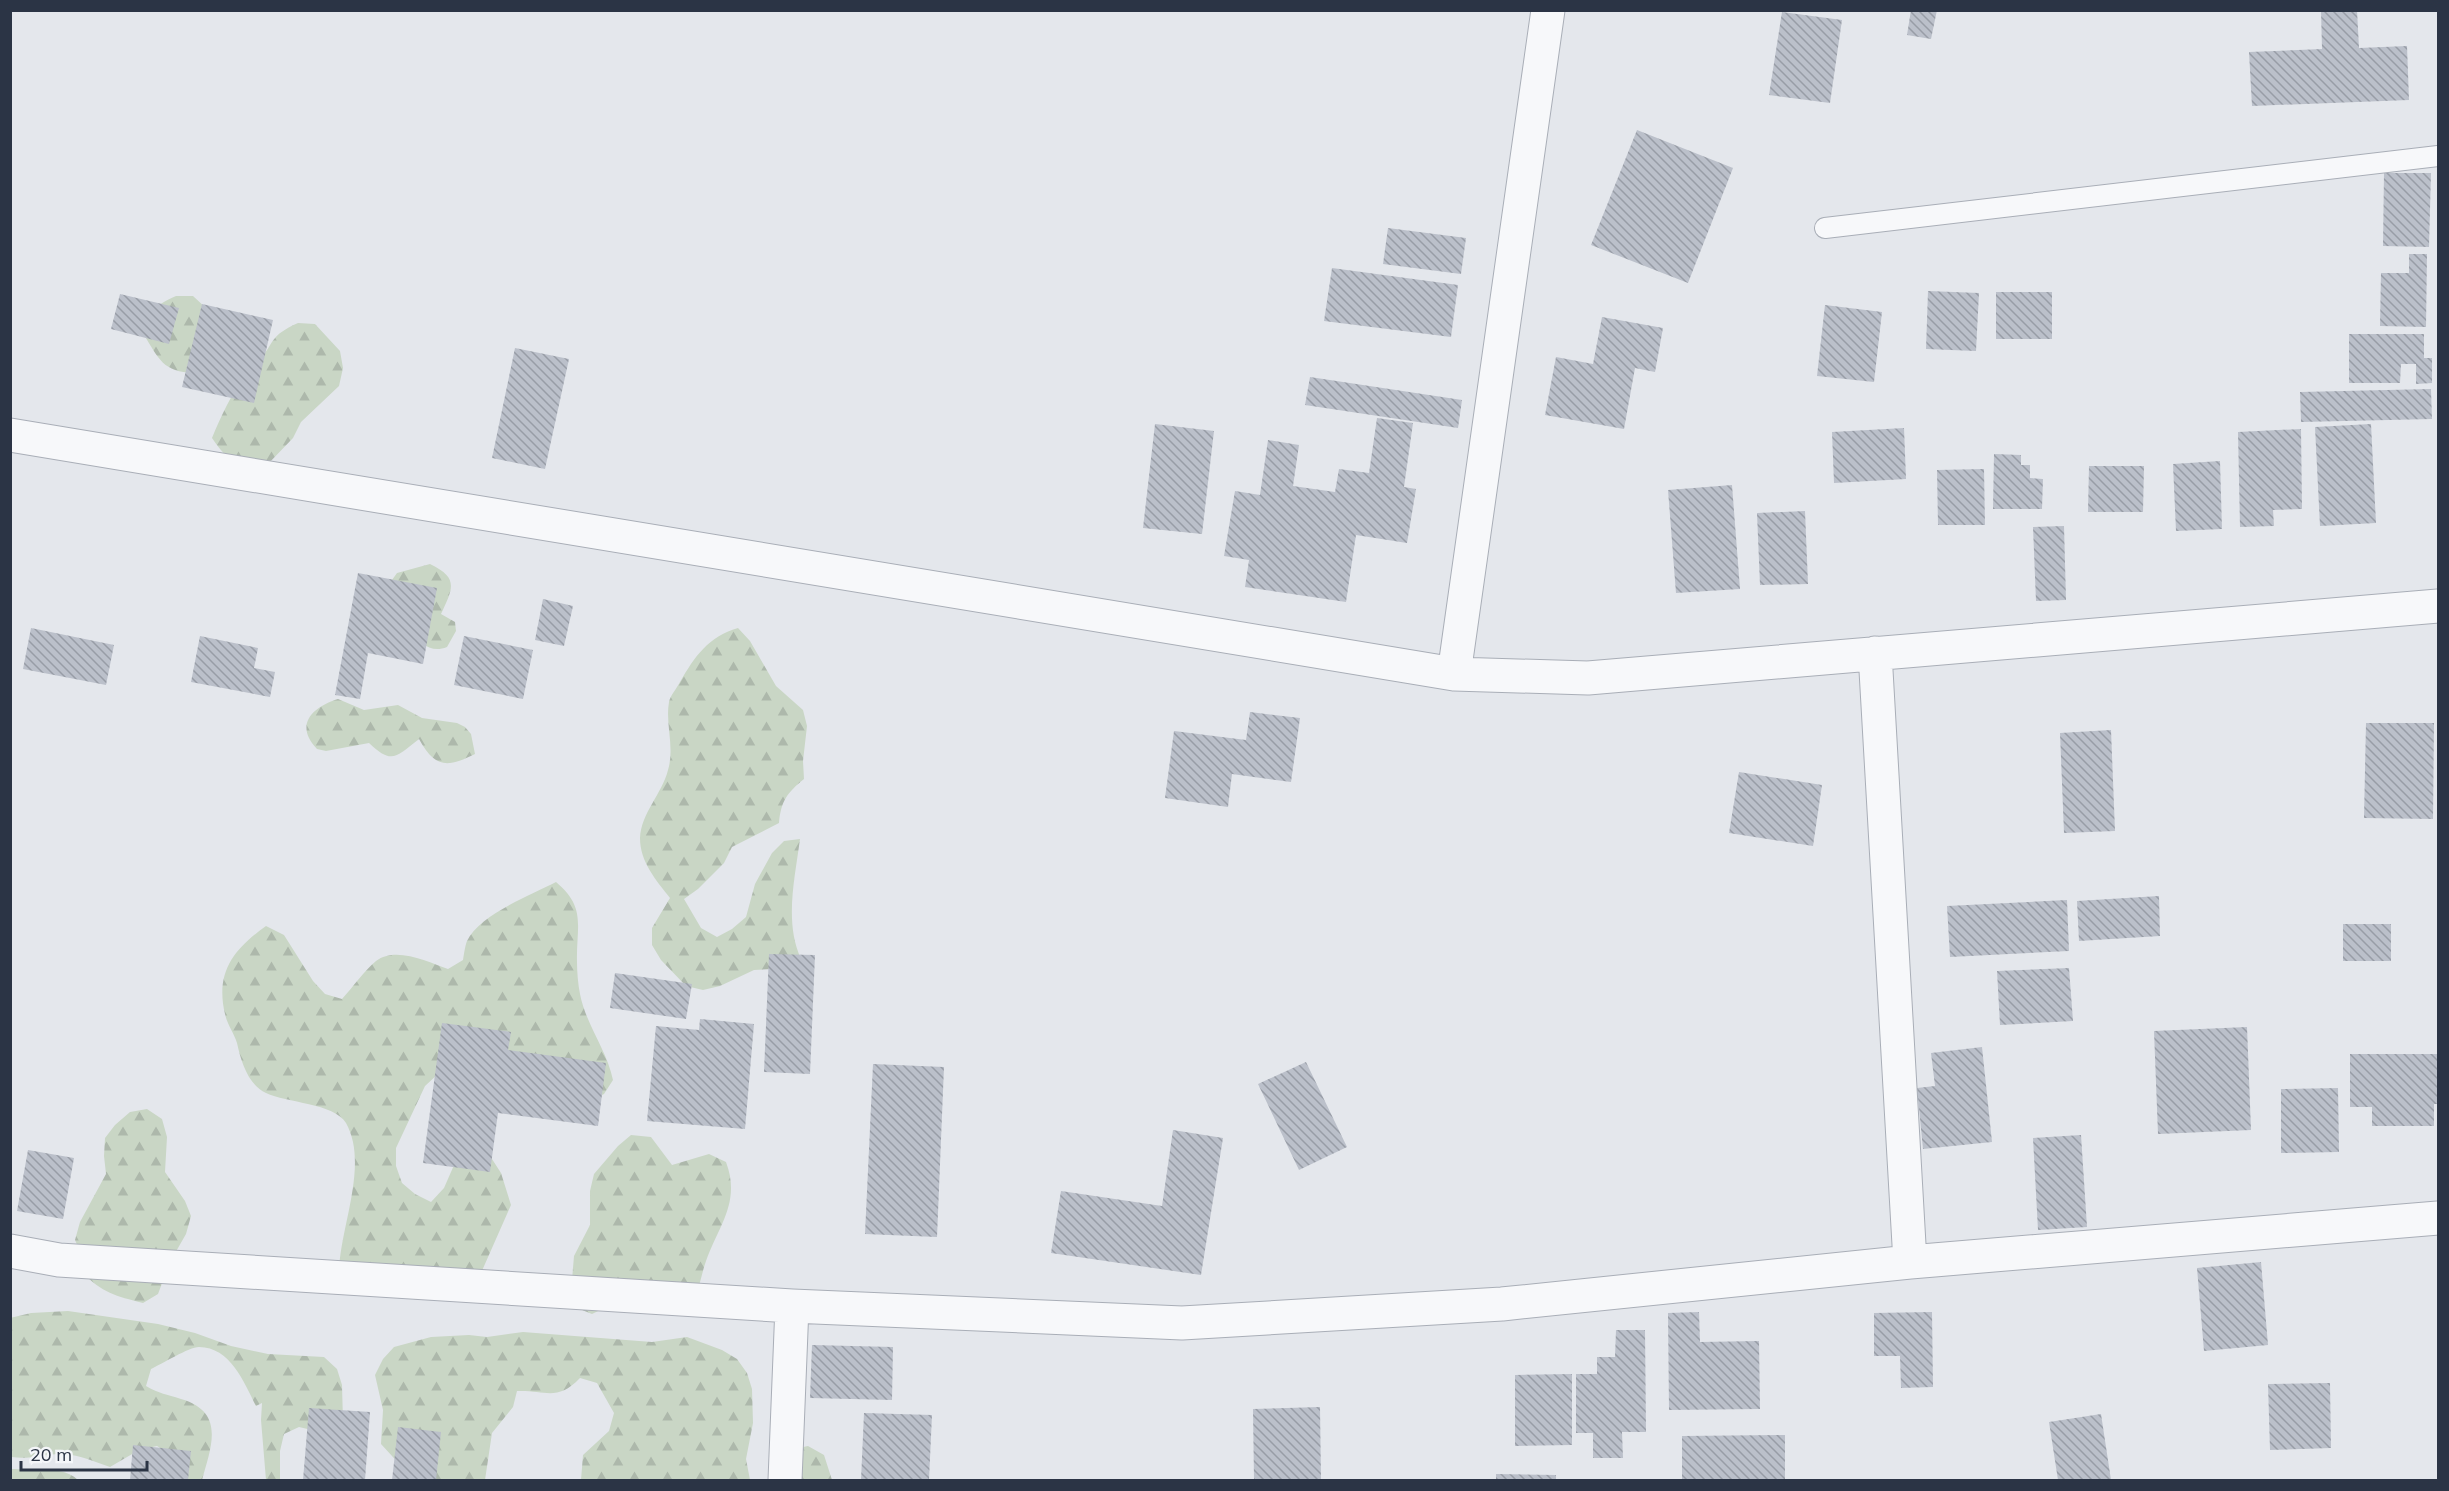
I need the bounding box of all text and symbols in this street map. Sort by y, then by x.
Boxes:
scale bar [21,1434,147,1472]
text: 20 m [30,1443,72,1466]

